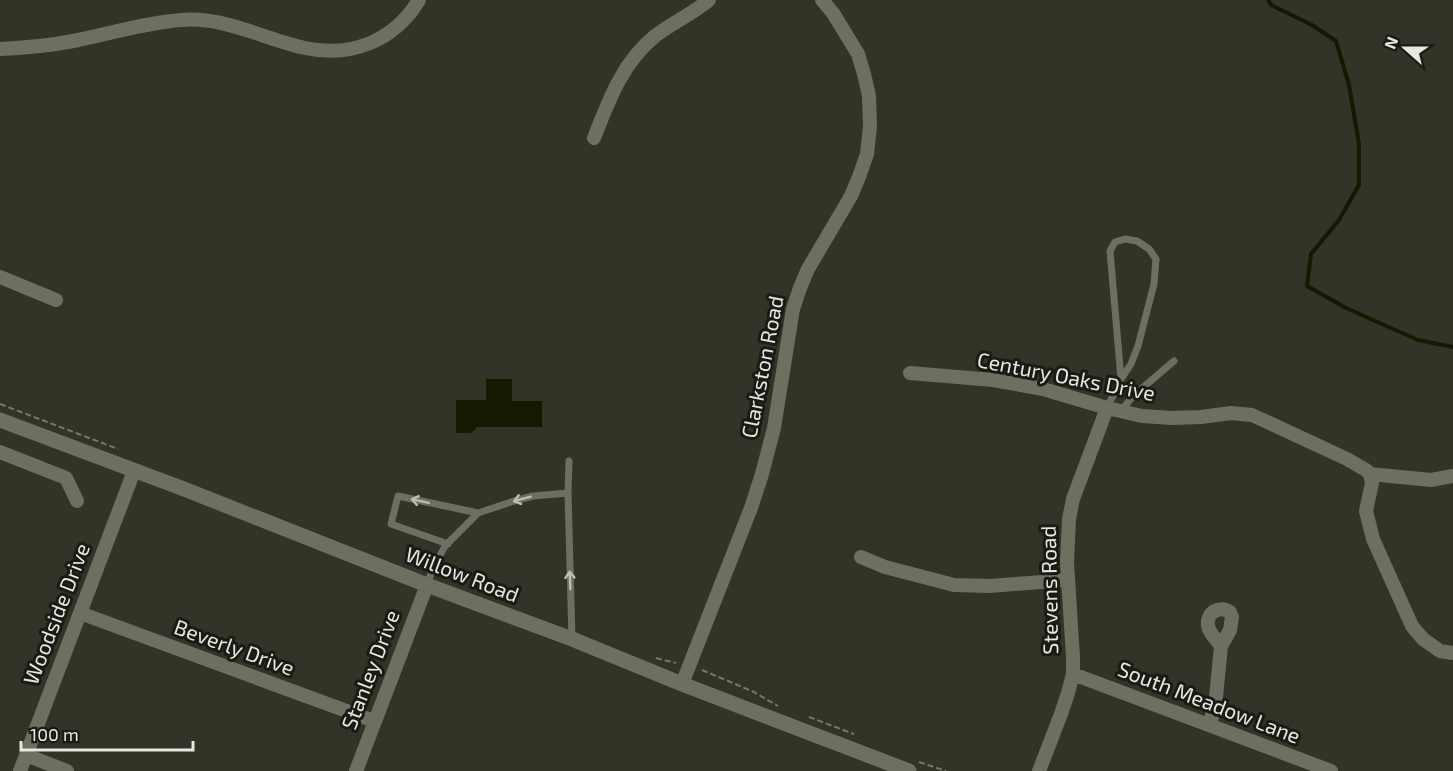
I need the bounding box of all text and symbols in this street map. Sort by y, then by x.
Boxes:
north arrow [1375,18,1435,78]
text: N [1380,34,1401,51]
street label: Clarkston Road [735,293,788,440]
street label: Century Oaks Drive [975,346,1157,405]
one-way arrow [513,493,532,505]
one-way arrow [411,495,431,506]
street label: Stevens Road [1035,525,1062,655]
street label: Woodside Drive [17,539,94,688]
street label: Willow Road [402,541,523,607]
one-way arrow [565,571,576,591]
street label: Stanley Drive [335,606,404,733]
street label: Beverly Drive [171,613,298,680]
street label: South Meadow Lane [1115,655,1304,748]
scale bar [21,714,194,752]
text: 100 m [30,723,79,745]

